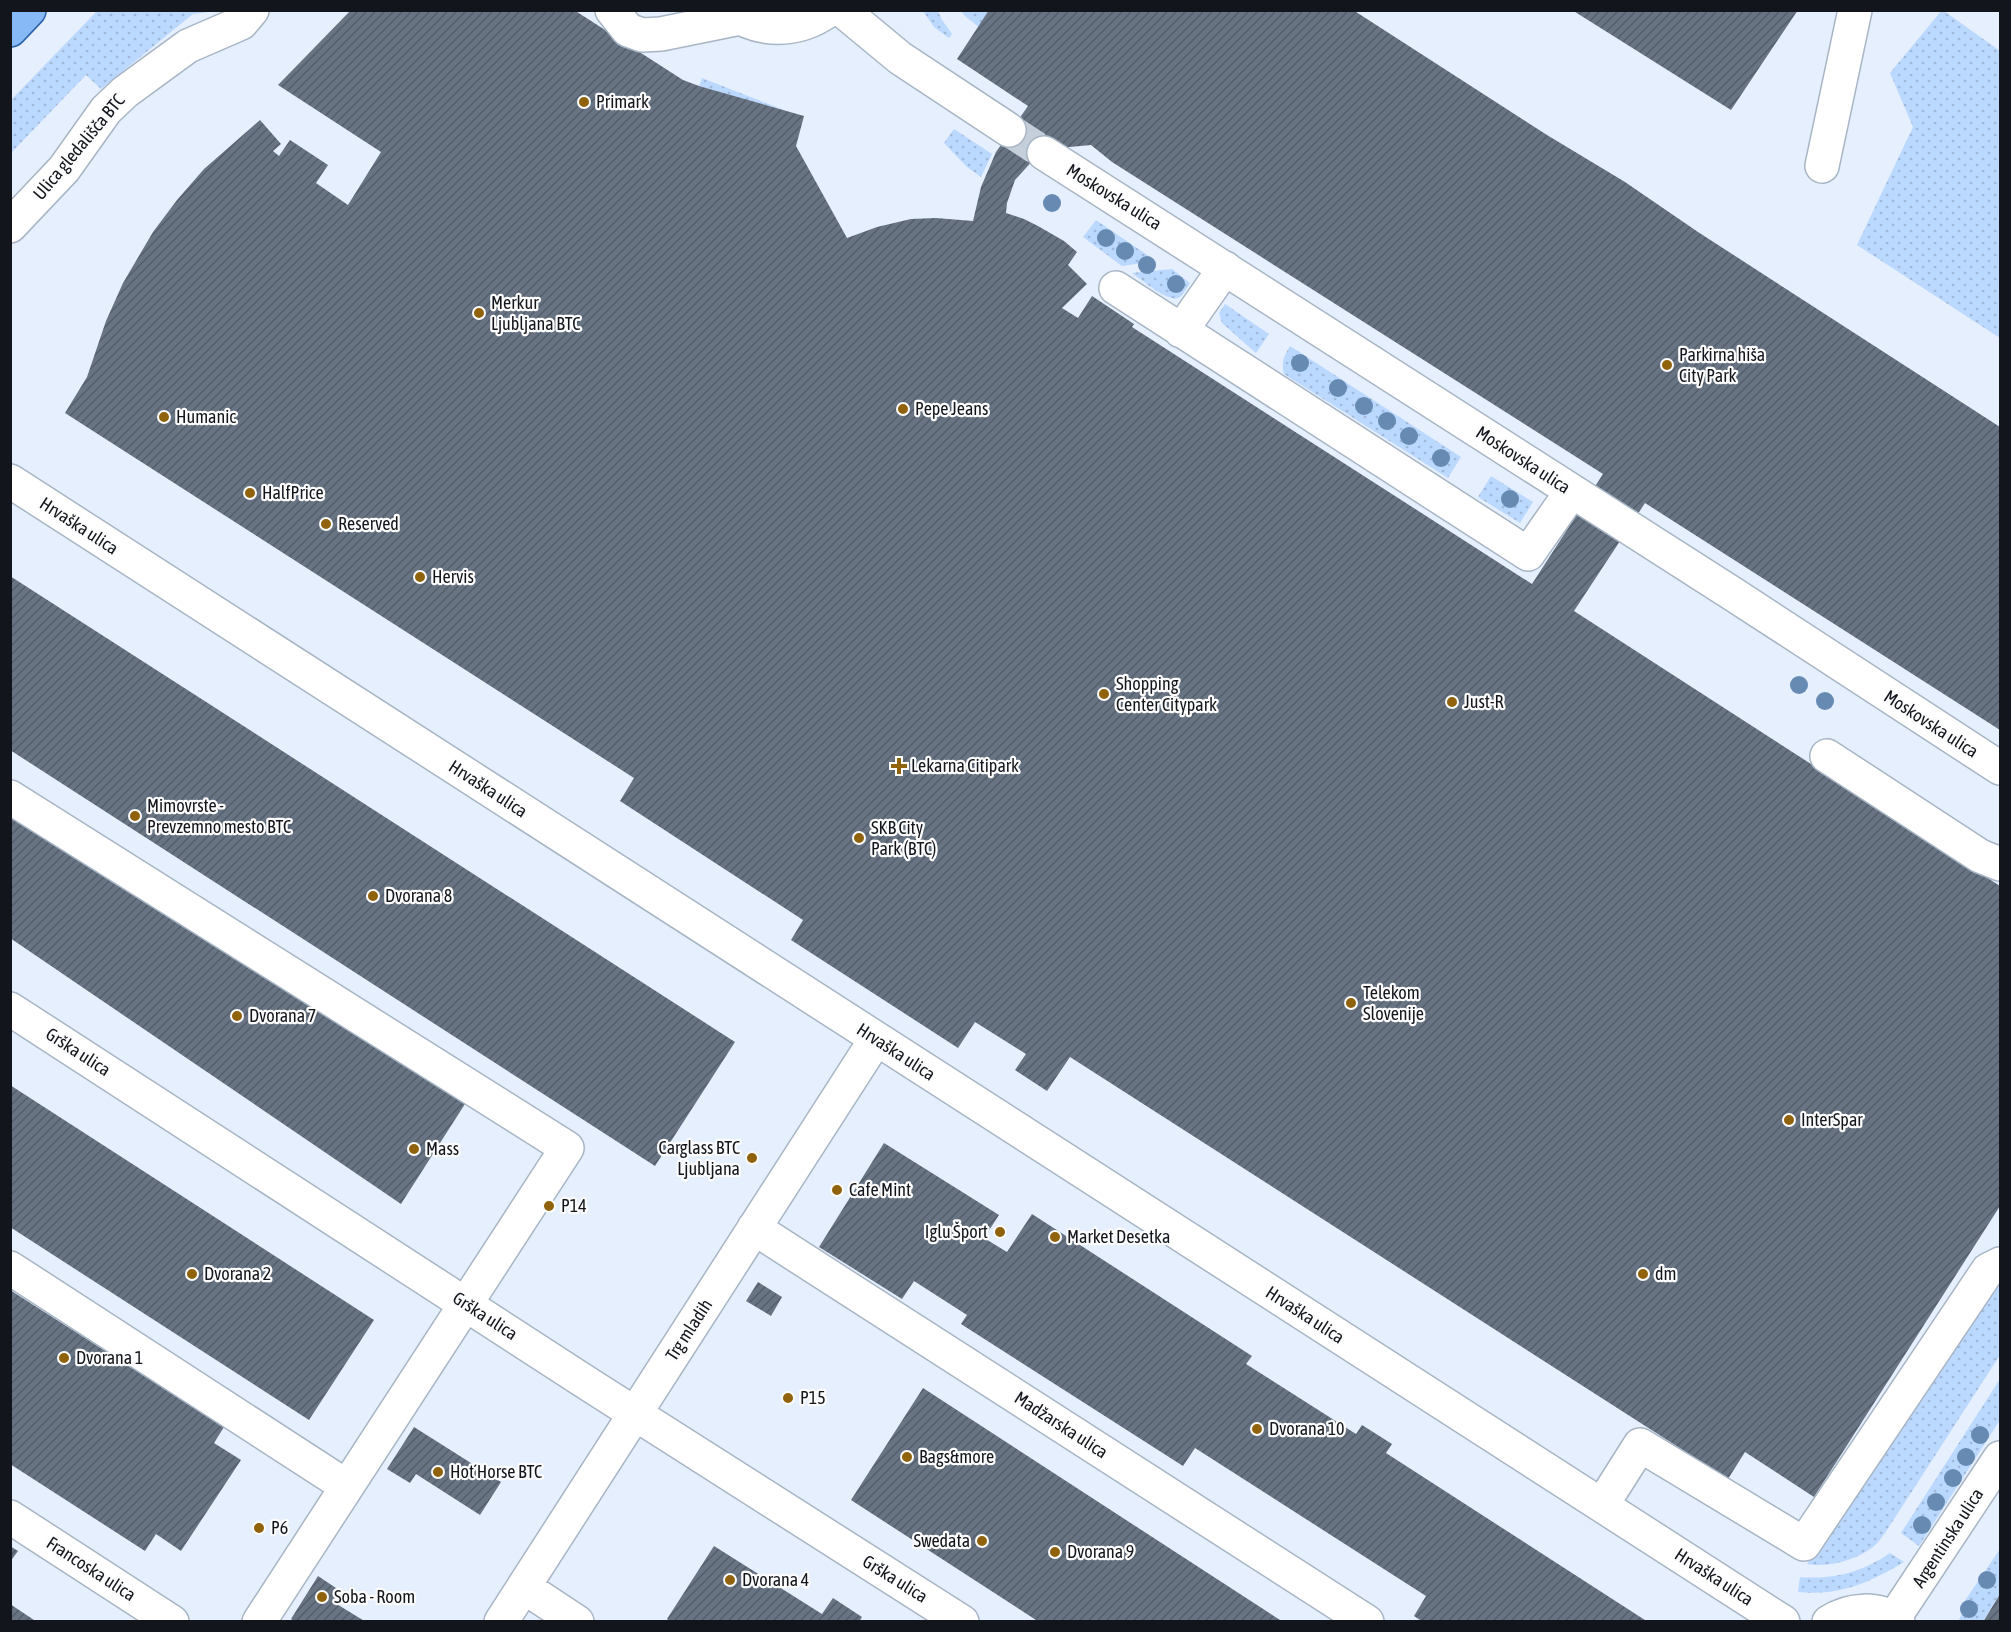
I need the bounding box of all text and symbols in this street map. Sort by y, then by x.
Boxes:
street label: Ulica gledališča BTC [28,90,129,204]
place label: Primark [596,91,649,112]
marker: Primark [577,95,591,109]
street label: Moskovska ulica [1063,159,1166,234]
place label: Merkur Ljubljana BTC [491,292,580,334]
marker: Merkur Ljubljana BTC [472,306,486,320]
place label: Parkirna hiša City Park [1679,344,1765,386]
marker: Parkirna hiša City Park [1660,358,1674,372]
place label: Pepe Jeans [915,398,988,419]
marker: Pepe Jeans [896,402,910,416]
place label: Humanic [176,406,236,427]
marker: Humanic [157,410,171,424]
street label: Moskovska ulica [1472,421,1574,498]
place label: HalfPrice [262,482,324,503]
marker: HalfPrice [243,486,257,500]
street label: Hrvaška ulica [36,493,122,559]
place label: Reserved [338,513,399,534]
marker: Reserved [319,517,333,531]
place label: Hervis [432,566,474,587]
marker: Hervis [413,570,427,584]
place label: Shopping Center Citypark [1116,673,1217,715]
street label: Moskovska ulica [1880,685,1982,762]
marker: Shopping Center Citypark [1097,687,1111,701]
place label: Just-R [1464,691,1504,712]
marker: Just-R [1445,695,1459,709]
place label: Lekarna Citipark [911,755,1019,776]
street label: Hrvaška ulica [445,756,531,822]
marker: Lekarna Citipark [892,759,906,773]
place label: Mimovrste - Prevzemno mesto BTC [147,795,291,837]
marker: Mimovrste - Prevzemno mesto BTC [128,809,142,823]
place label: SKB City Park (BTC) [871,817,936,859]
marker: SKB City Park (BTC) [852,831,866,845]
place label: Dvorana 8 [385,885,452,906]
marker: Dvorana 8 [366,889,380,903]
place label: Telekom Slovenije [1363,982,1424,1024]
marker: Telekom Slovenije [1344,996,1358,1010]
place label: Dvorana 7 [249,1005,316,1026]
marker: Dvorana 7 [230,1009,244,1023]
street label: Hrvaška ulica [853,1019,939,1085]
street label: Grška ulica [42,1023,114,1080]
place label: InterSpar [1801,1109,1863,1130]
marker: InterSpar [1782,1113,1796,1127]
place label: Carglass BTC Ljubljana [659,1137,740,1179]
place label: Mass [426,1138,459,1159]
marker: Mass [407,1142,421,1156]
marker: Carglass BTC Ljubljana [745,1151,759,1165]
place label: Cafe Mint [849,1179,911,1200]
marker: Cafe Mint [830,1183,844,1197]
place label: P14 [561,1195,587,1216]
marker: P14 [542,1199,556,1213]
place label: Iglu Šport [925,1221,988,1242]
marker: Iglu Šport [993,1225,1007,1239]
place label: Market Desetka [1067,1226,1170,1247]
marker: Market Desetka [1048,1230,1062,1244]
place label: Dvorana 2 [204,1263,271,1284]
place label: dm [1655,1263,1677,1284]
marker: Dvorana 2 [185,1267,199,1281]
marker: dm [1636,1267,1650,1281]
street label: Hrvaška ulica [1262,1282,1348,1348]
street label: Grška ulica [449,1287,521,1344]
street label: Trg mladih [661,1295,716,1365]
place label: Dvorana 1 [76,1347,143,1368]
marker: Dvorana 1 [57,1351,71,1365]
place label: P15 [800,1387,826,1408]
street label: Madžarska ulica [1011,1387,1112,1462]
marker: P15 [781,1391,795,1405]
place label: Dvorana 10 [1269,1418,1345,1439]
marker: Dvorana 10 [1250,1422,1264,1436]
place label: Bags&more [919,1446,994,1467]
marker: Bags&more [900,1450,914,1464]
place label: Hot´Horse BTC [450,1461,542,1482]
marker: Hot´Horse BTC [431,1465,445,1479]
street label: Argentinska ulica [1908,1484,1987,1591]
place label: P6 [271,1517,288,1538]
marker: P6 [252,1521,266,1535]
place label: Swedata [914,1530,970,1551]
street label: Francoska ulica [43,1532,140,1605]
marker: Swedata [975,1534,989,1548]
place label: Dvorana 9 [1067,1541,1134,1562]
street label: Hrvaška ulica [1671,1544,1757,1610]
marker: Dvorana 9 [1048,1545,1062,1559]
street label: Grška ulica [859,1550,932,1607]
place label: Dvorana 4 [742,1569,809,1590]
marker: Dvorana 4 [723,1573,737,1587]
place label: Soba - Room [334,1586,415,1607]
marker: Soba - Room [315,1590,329,1604]

